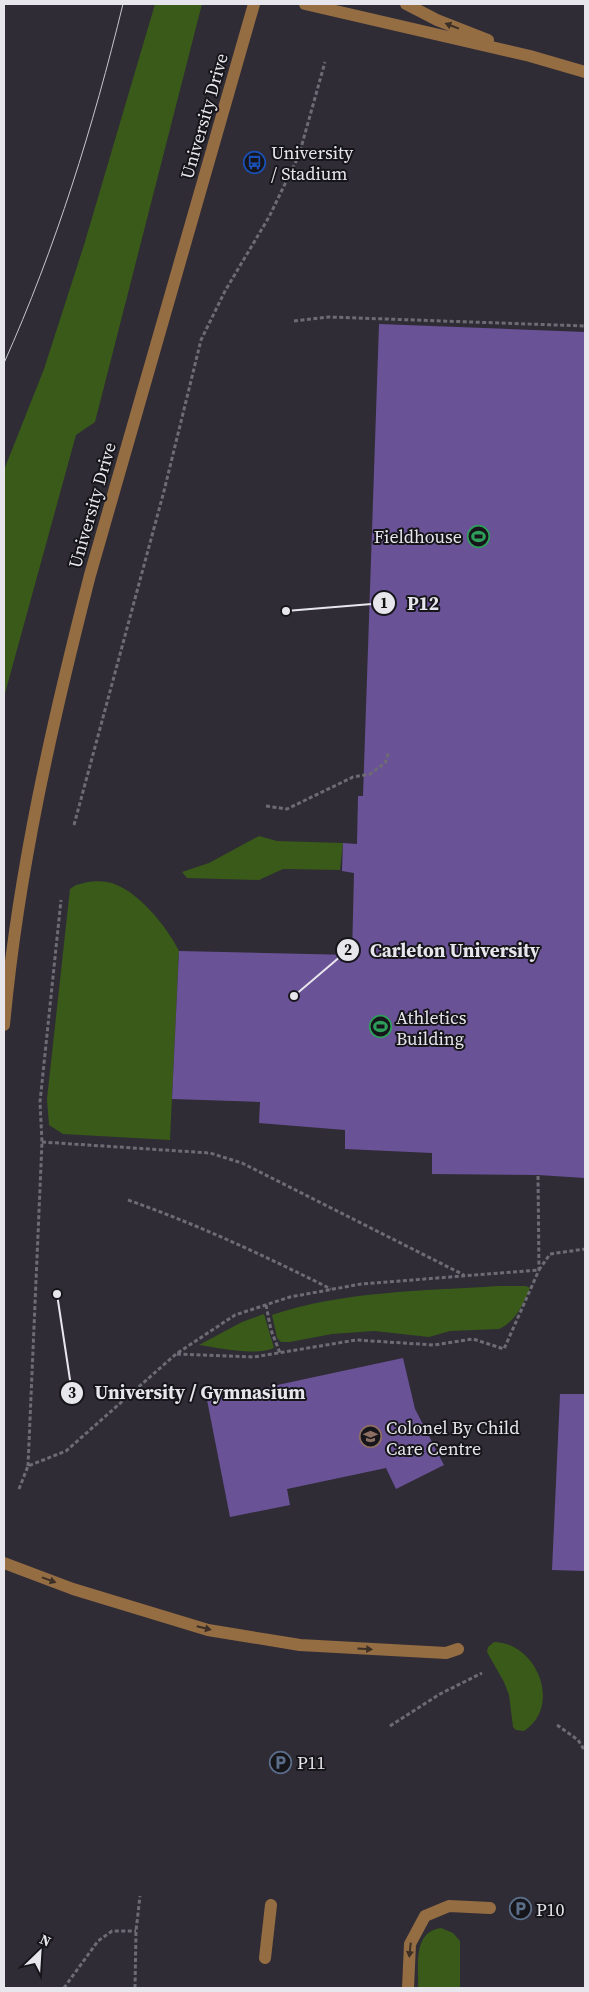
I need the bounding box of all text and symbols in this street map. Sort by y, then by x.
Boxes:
one-way arrow [444,22,459,29]
street label: University Drive [174,50,234,182]
place label: University / Stadium [271,140,354,186]
bus stop icon: University / Stadium [243,150,267,174]
street label: University Drive [62,439,122,571]
place label: Fieldhouse [374,524,462,549]
sports icon: Fieldhouse [466,524,490,548]
callout: P12 [371,586,449,620]
text: P12 [407,590,439,616]
text: 1 [380,592,388,613]
callout: Carleton University [335,933,550,967]
text: Carleton University [370,937,541,963]
text: 2 [344,939,352,960]
place label: Athletics Building [396,1005,467,1051]
sports icon: Athletics Building [368,1015,392,1039]
callout: University / Gymnasium [60,1376,315,1410]
text: University / Gymnasium [95,1379,305,1405]
text: 3 [68,1382,76,1403]
place label: Colonel By Child Care Centre [386,1415,519,1461]
school or university icon: Colonel By Child Care Centre [358,1425,382,1449]
one-way arrow [42,1577,57,1584]
one-way arrow [197,1625,212,1633]
one-way arrow [358,1646,374,1654]
parking icon: P11 [269,1750,293,1774]
place label: P11 [297,1750,326,1775]
parking icon: P10 [508,1897,532,1921]
place label: P10 [536,1897,565,1922]
north arrow [15,1927,65,1977]
text: N [37,1929,54,1951]
one-way arrow [406,1943,414,1959]

